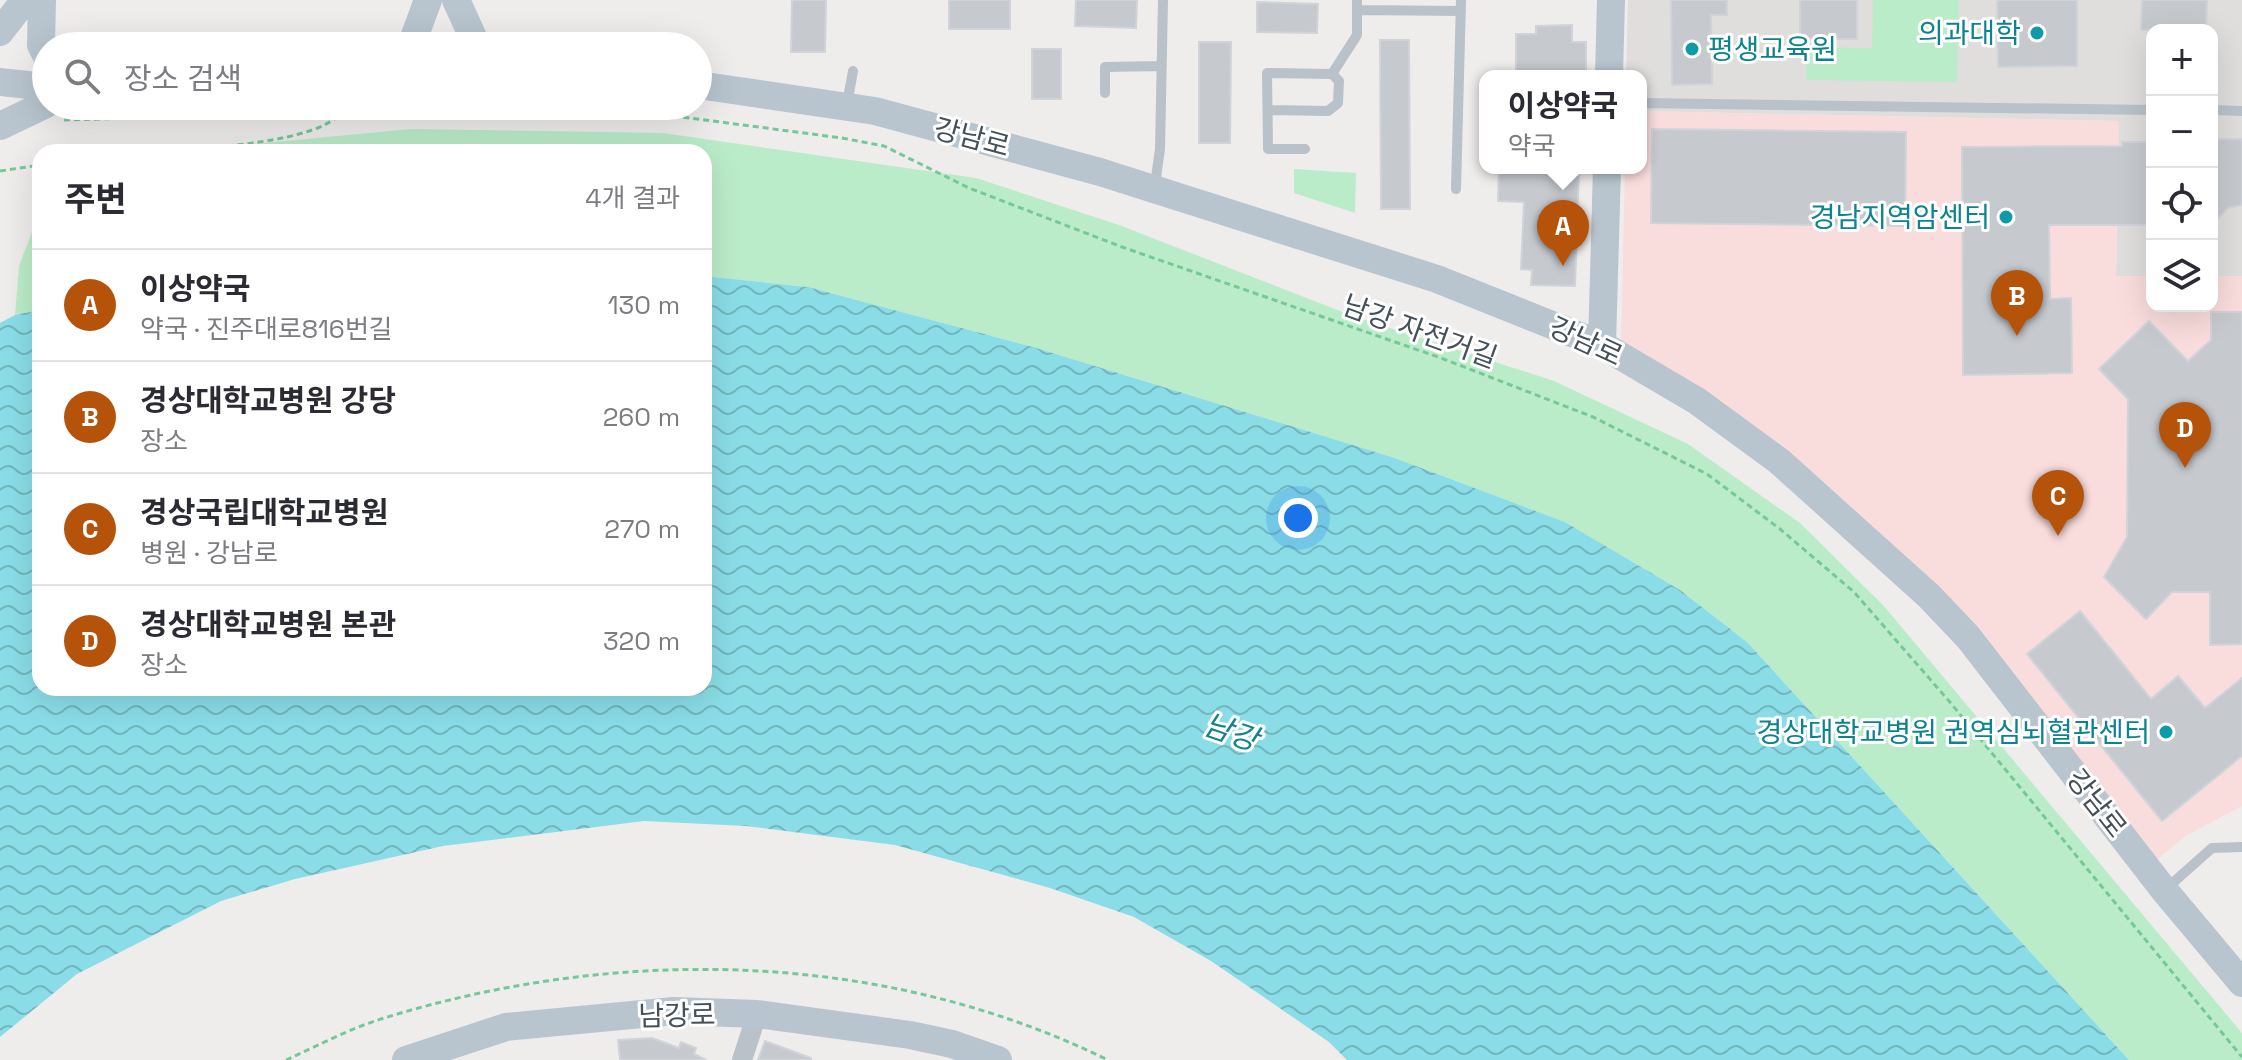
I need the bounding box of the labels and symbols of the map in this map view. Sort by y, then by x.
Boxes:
place label: 의과대학 [1918,15,2021,51]
marker: 의과대학 [2028,24,2046,42]
place label: 평생교육원 [1708,31,1837,67]
marker: 평생교육원 [1683,40,1701,58]
street label: 강남로 [930,110,1014,164]
place label: 경남지역암센터 [1810,199,1990,235]
pin: A [1537,200,1589,266]
marker: 경남지역암센터 [1997,208,2015,226]
pin: B [1991,270,2043,336]
street label: 남강 자전거길 [1338,286,1502,376]
street label: 강남로 [1543,308,1629,374]
pin: D [2159,402,2211,468]
pin: C [2032,470,2084,536]
your location [1278,498,1318,538]
water label: 남강 [1199,705,1267,761]
place label: 경상대학교병원 권역심뇌혈관센터 [1756,714,2150,750]
marker: 경상대학교병원 권역심뇌혈관센터 [2157,723,2175,741]
street label: 강남로 [2059,761,2135,845]
street label: 남강로 [638,996,716,1034]

